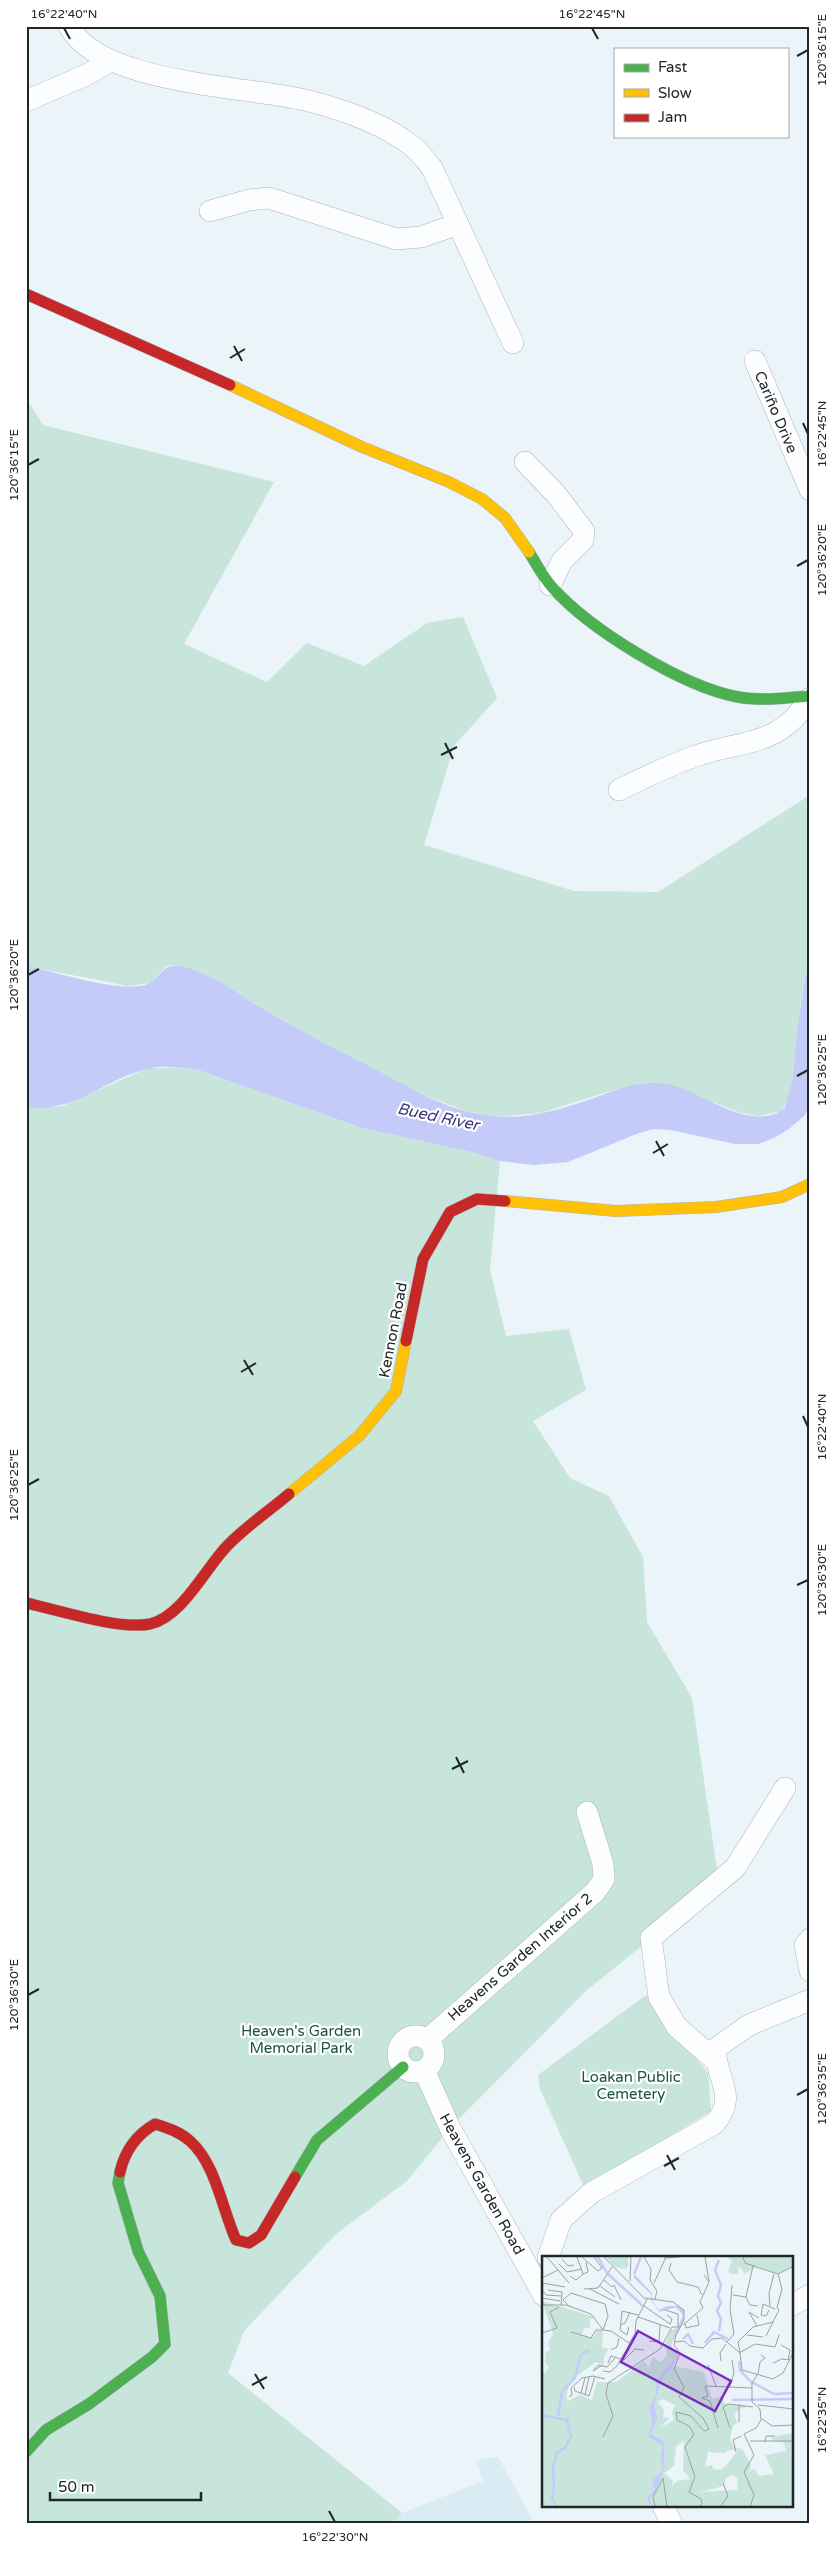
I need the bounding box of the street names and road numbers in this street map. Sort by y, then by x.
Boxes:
street label: Cariño Drive [751,368,801,456]
street label: Kennon Road [375,1281,411,1379]
street label: Heavens Garden Interior 2 [444,1889,596,2025]
street label: Heavens Garden Road [436,2110,528,2258]

